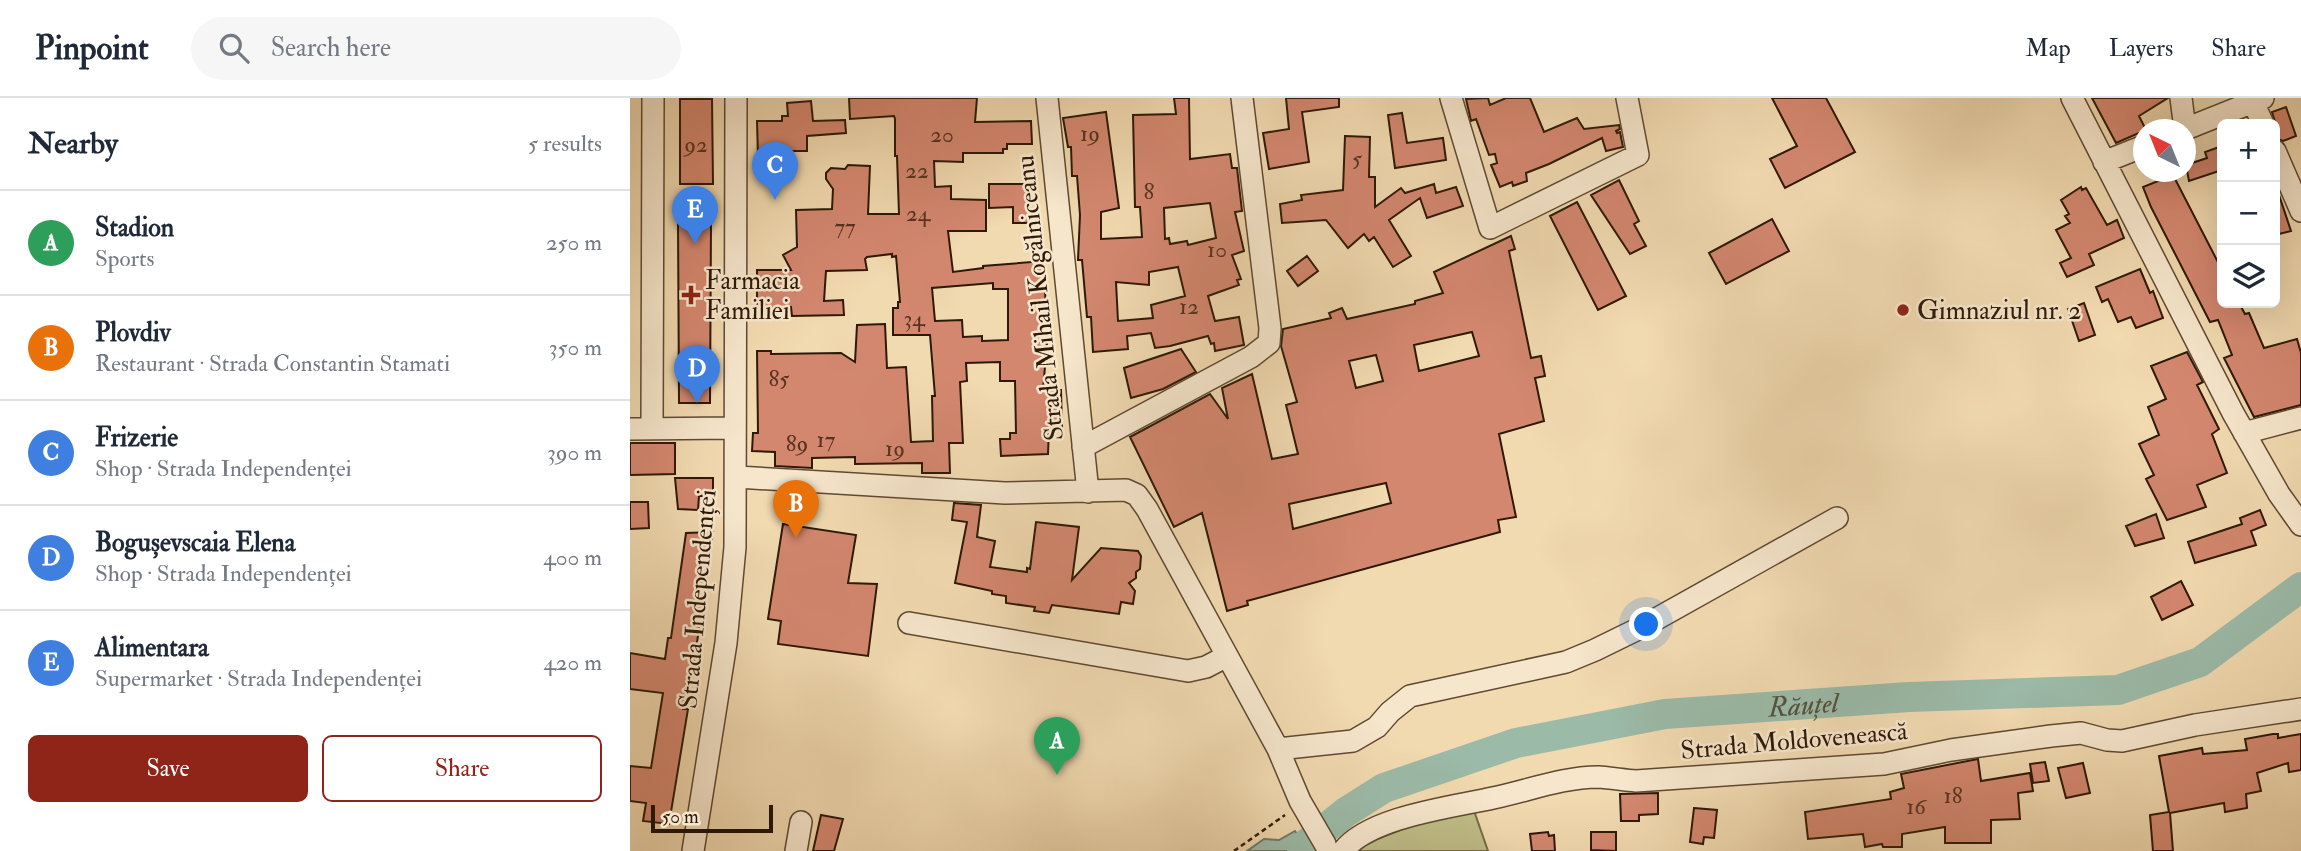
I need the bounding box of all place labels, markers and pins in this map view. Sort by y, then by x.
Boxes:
pin: C [752,142,798,200]
pin: E [672,186,718,244]
place label: Farmacia Familiei [705,265,800,327]
marker: Farmacia Familiei [683,287,699,303]
place label: Gimnaziul nr. 2 [1917,295,2081,327]
marker: Gimnaziul nr. 2 [1895,302,1911,318]
pin: D [674,345,720,403]
pin: B [773,480,819,538]
pin: A [1034,717,1080,775]

